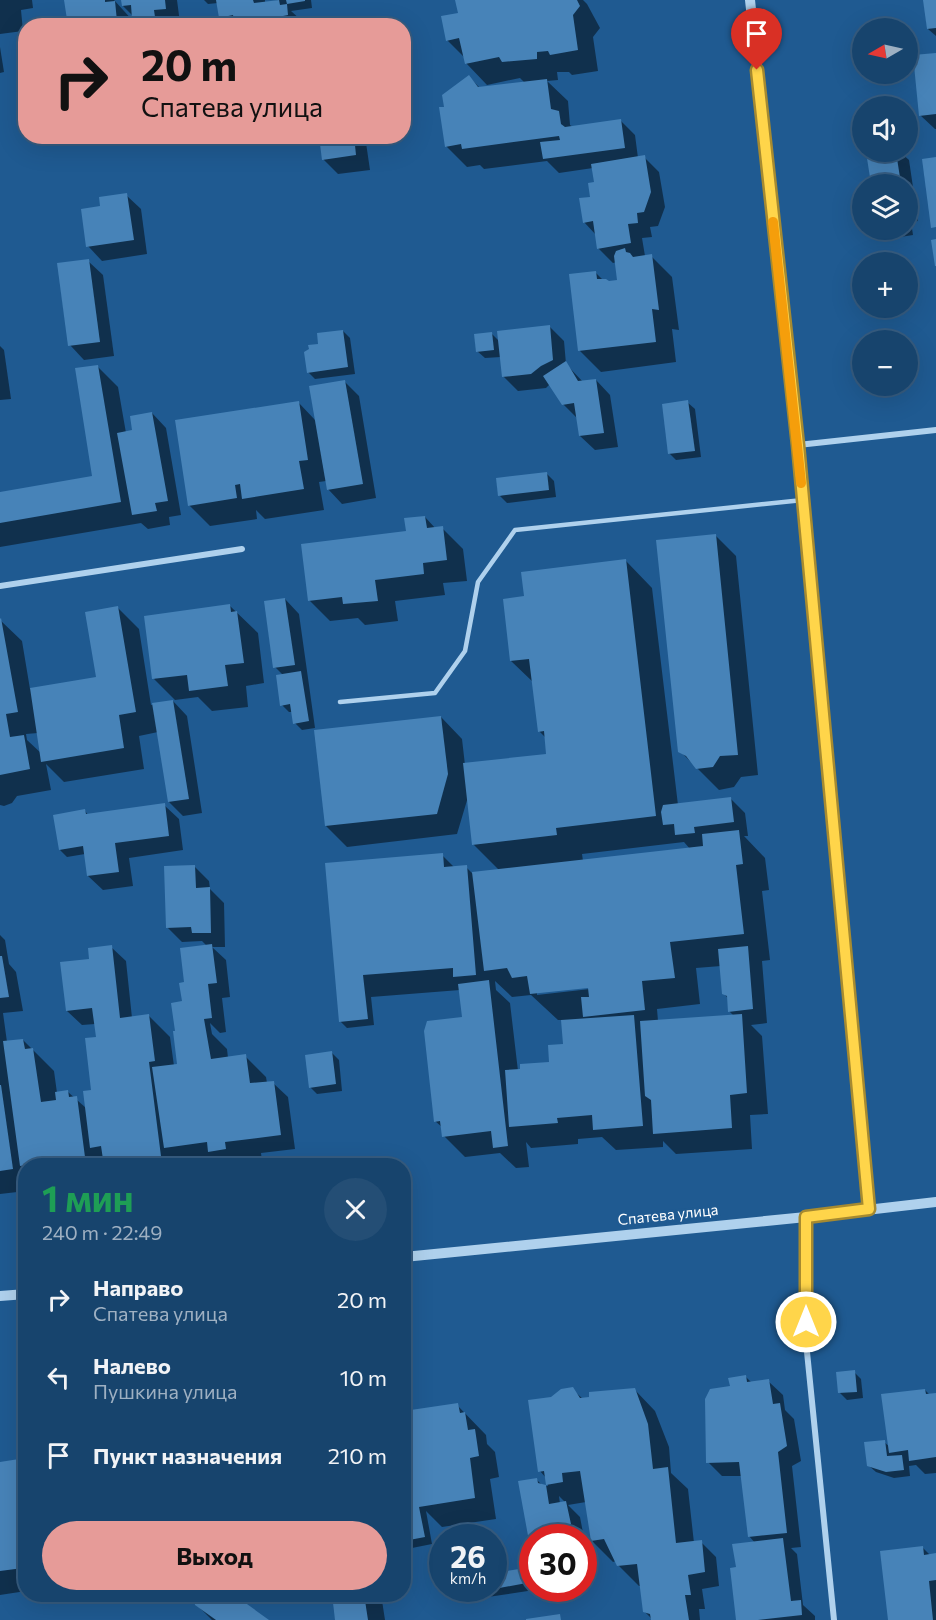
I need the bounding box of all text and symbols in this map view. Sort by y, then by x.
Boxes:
pin [731,8,782,70]
icon: arrive [740,17,773,50]
north arrow [852,18,918,84]
map controls [852,18,918,396]
text: 20 m [141,38,237,90]
icon: right [42,42,120,120]
text: Спатева улица [141,90,323,123]
button: sound [852,96,918,162]
button: layers [852,174,918,240]
button: + [852,252,918,318]
button: − [852,330,918,396]
text: 1 мин [42,1175,134,1219]
button: close [324,1178,387,1241]
street label: Спатева улица [617,1200,719,1228]
text: 240 m · 22:49 [42,1220,163,1244]
text: Направо [93,1274,183,1301]
icon: right [42,1283,75,1316]
text: 20 m [337,1286,387,1313]
position arrow [774,1290,838,1354]
text: Спатева улица [93,1301,228,1325]
text: Налево [93,1352,171,1379]
icon: left [42,1361,75,1394]
text: 10 m [340,1364,387,1391]
text: Пушкина улица [93,1379,237,1403]
icon: arrive [42,1439,75,1472]
text: Пункт назначения [93,1442,282,1469]
text: 210 m [328,1442,387,1469]
button: Выход [42,1521,387,1590]
speed limit sign: 30 [519,1524,597,1602]
text: 26 [450,1537,486,1574]
text: km/h [450,1569,486,1587]

